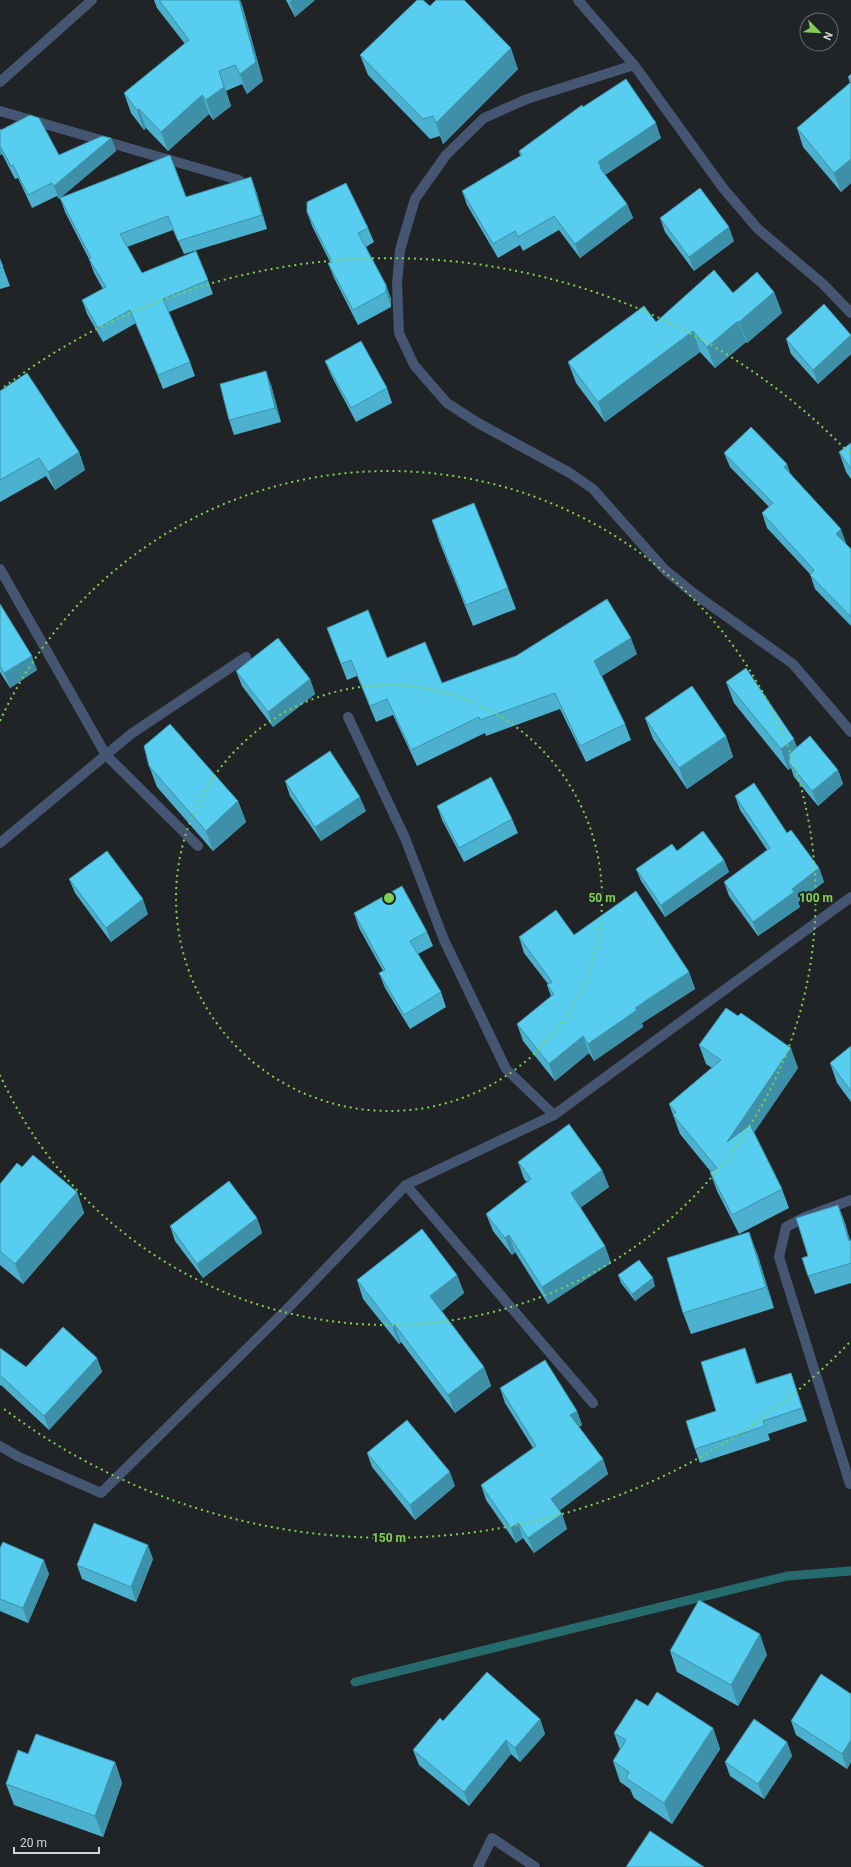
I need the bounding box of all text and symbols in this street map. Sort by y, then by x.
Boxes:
north arrow [799,12,839,52]
text: N [820,30,835,42]
centre of rings [382,891,396,905]
text: 50 m [588,891,616,905]
text: 100 m [799,891,833,905]
text: 150 m [372,1531,406,1545]
scale bar [14,1829,99,1855]
text: 20 m [20,1836,47,1850]

